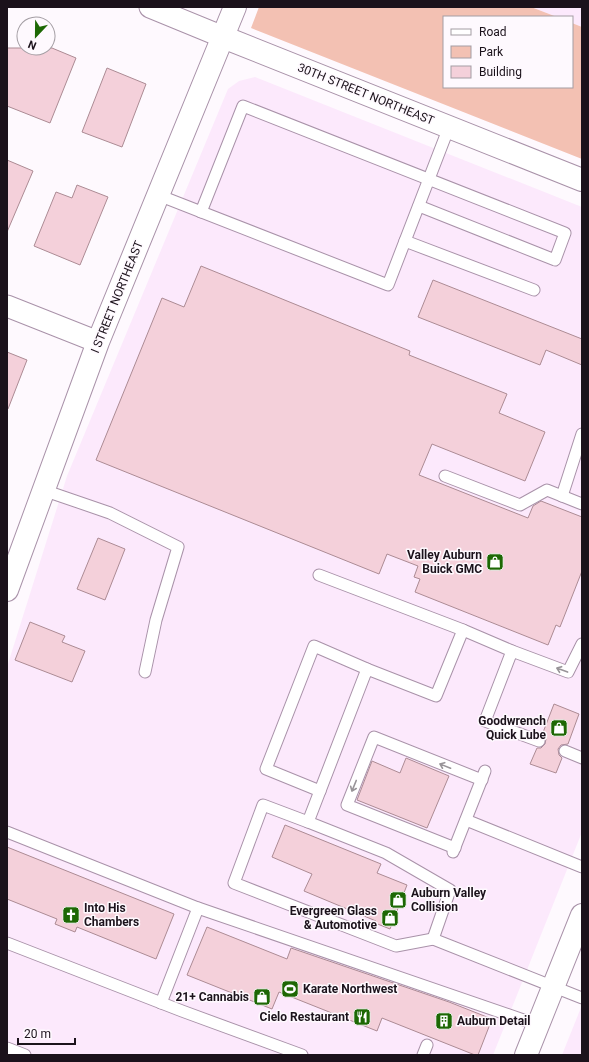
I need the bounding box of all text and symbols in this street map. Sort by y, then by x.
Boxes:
north arrow [16,16,56,56]
legend [443,16,573,88]
text: Road [479,25,507,39]
text: N [26,37,38,52]
text: Park [479,45,504,59]
street label: 30TH STREET NORTHEAST [296,60,436,128]
text: Building [479,65,522,79]
street label: I STREET NORTHEAST [88,239,146,355]
place label: Valley Auburn Buick GMC [407,548,482,576]
shop icon: Valley Auburn Buick GMC [485,552,505,572]
one-way arrow [556,665,568,673]
place label: Goodwrench Quick Lube [478,714,547,742]
shop icon: Goodwrench Quick Lube [549,718,569,738]
one-way arrow [440,761,452,769]
one-way arrow [350,780,357,792]
place label: Auburn Valley Collision [411,886,487,914]
shop icon: Auburn Valley Collision [388,890,408,910]
place label: Into His Chambers [84,901,139,929]
place label: Evergreen Glass & Automotive [290,904,378,932]
church icon: Into His Chambers [61,905,81,925]
shop icon: Evergreen Glass & Automotive [380,908,400,928]
sports icon: Karate Northwest [280,979,300,999]
place label: Karate Northwest [303,982,397,996]
shop icon: 21+ Cannabis [252,987,272,1007]
place label: 21+ Cannabis [175,990,249,1004]
restaurant icon: Cielo Restaurant [352,1007,372,1027]
place label: Cielo Restaurant [260,1010,349,1024]
building icon: Auburn Detail [434,1011,454,1031]
place label: Auburn Detail [457,1014,530,1028]
scale bar [18,1020,75,1046]
text: 20 m [24,1027,51,1041]

